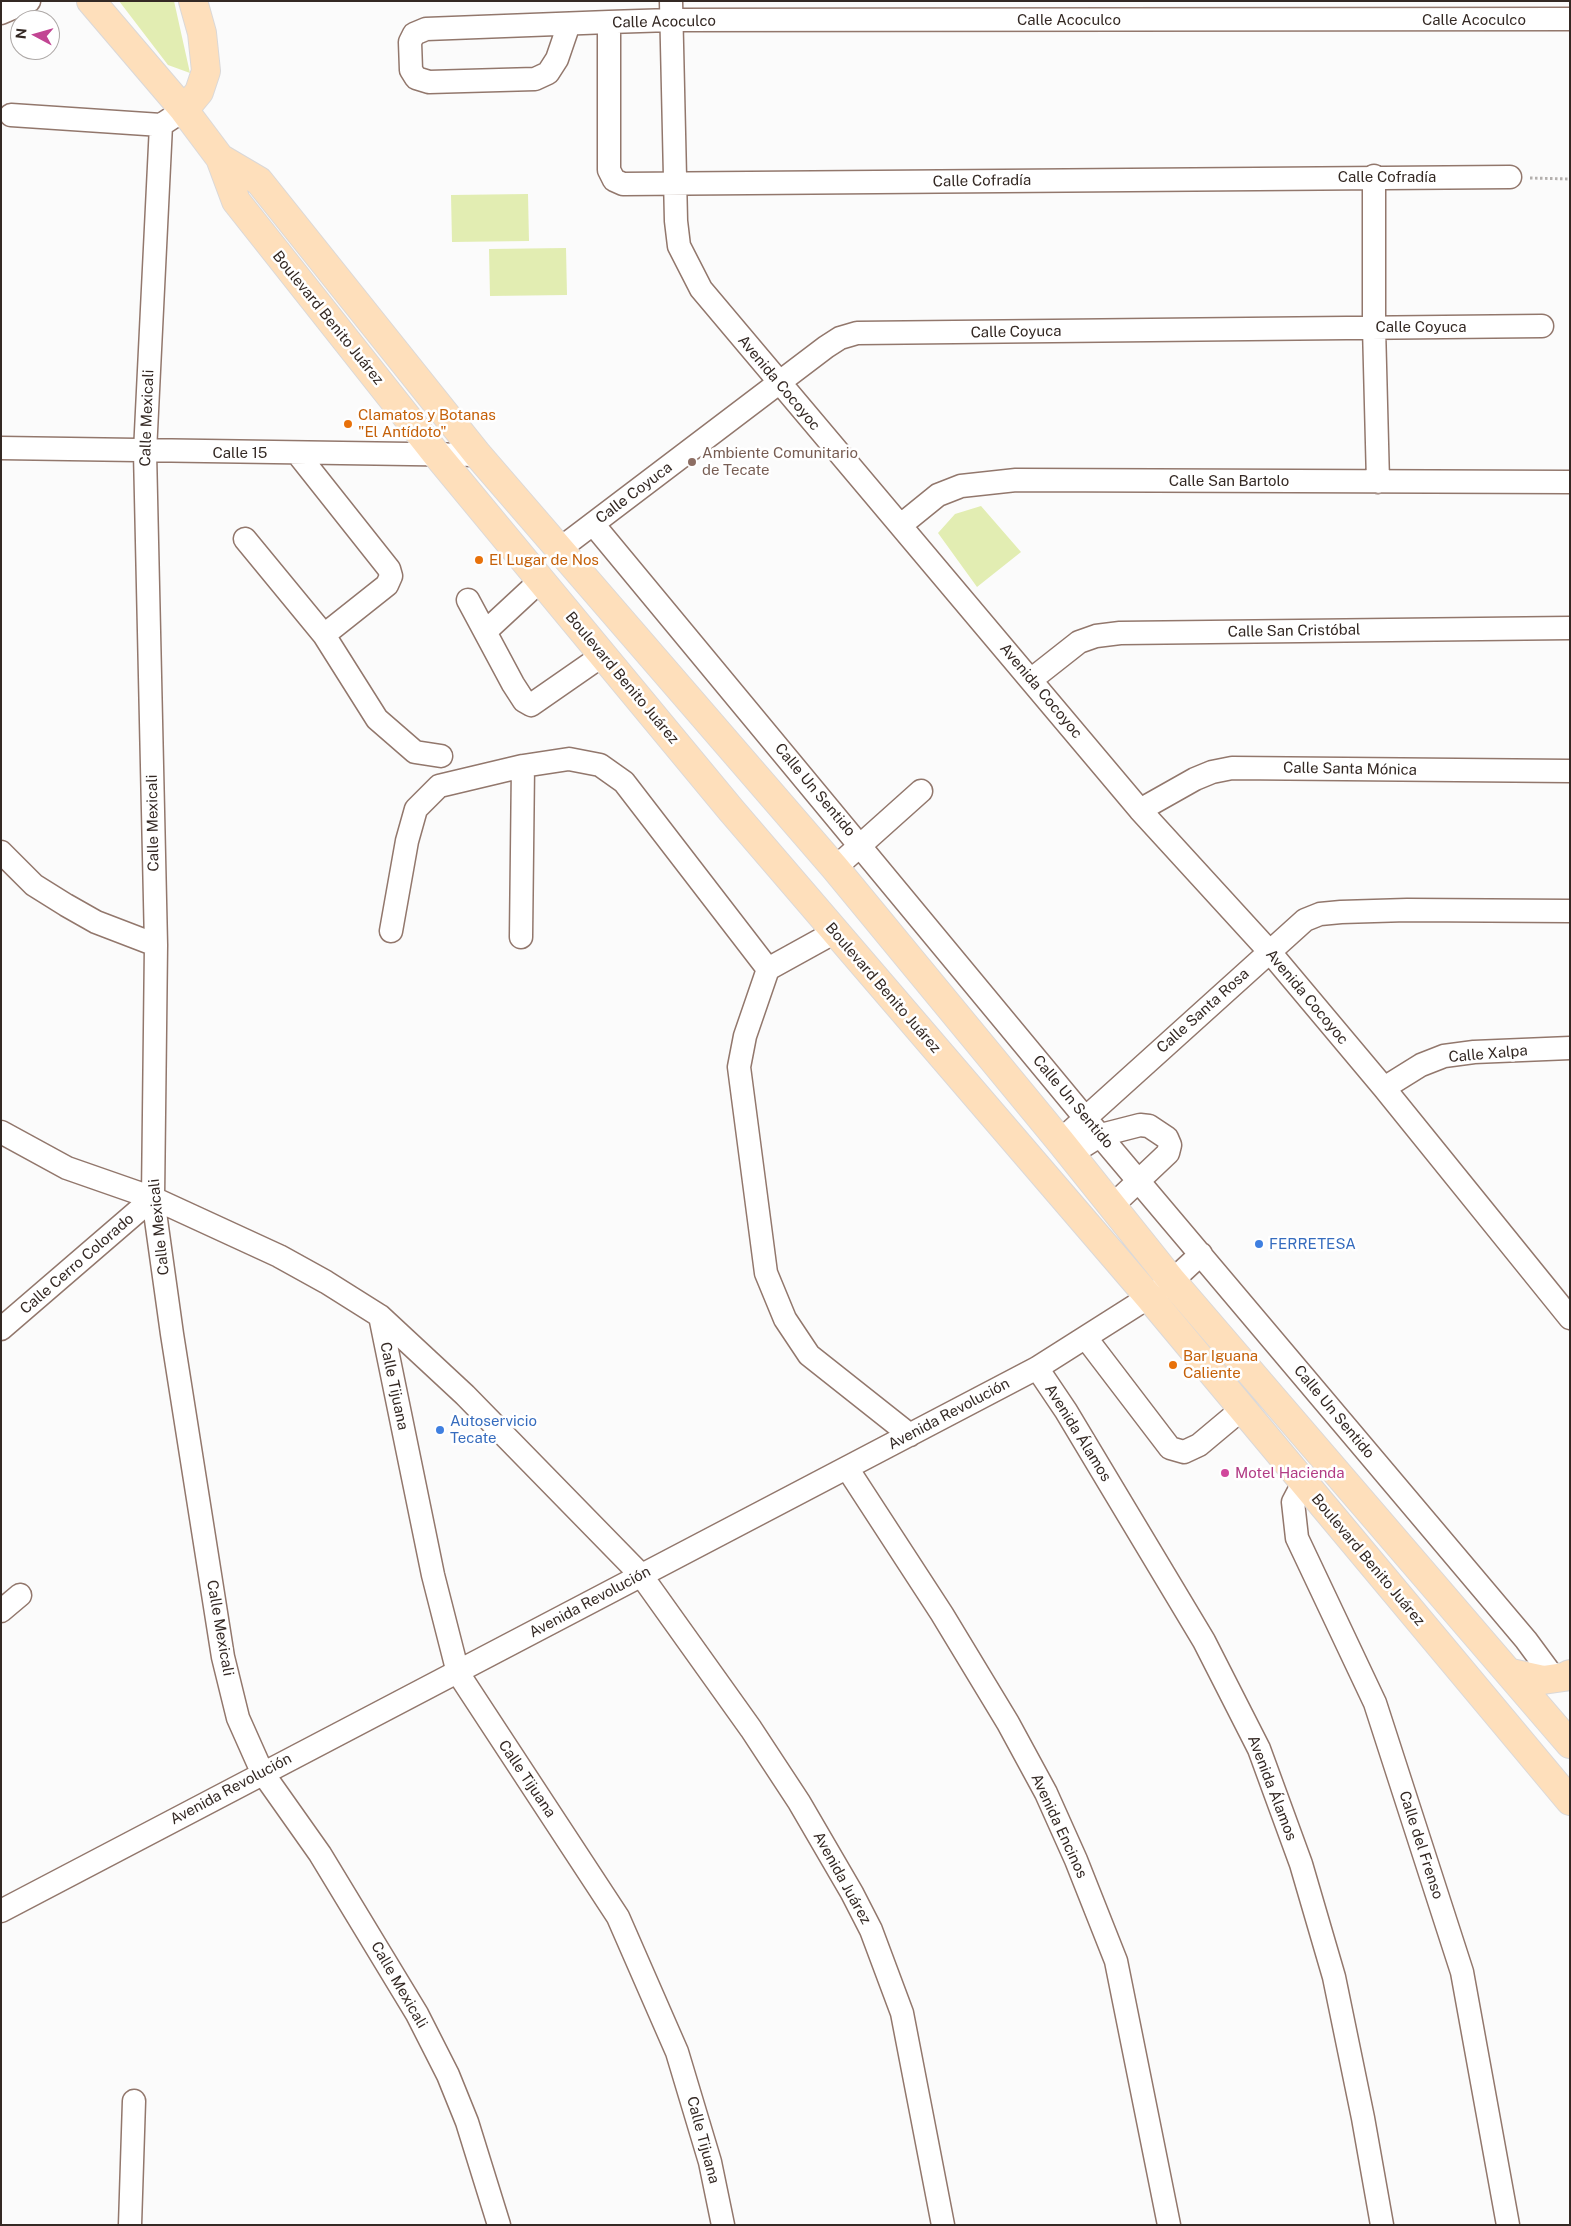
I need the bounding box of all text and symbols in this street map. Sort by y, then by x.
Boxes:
north arrow [10,10,60,60]
street label: Calle Acoculco [1017,11,1121,29]
street label: Calle Acoculco [1422,11,1526,29]
street label: Calle Acoculco [612,12,716,32]
text: N [13,27,30,40]
street label: Calle Cofradía [1338,168,1436,186]
street label: Calle Cofradía [933,171,1031,191]
street label: Boulevard Benito Juárez [269,248,387,388]
street label: Calle Coyuca [1376,318,1466,336]
street label: Calle Coyuca [970,322,1062,342]
street label: Avenida Cocoyoc [734,332,824,434]
street label: Calle Mexicali [136,369,158,467]
place label: Clamatos y Botanas "El Antídoto" [358,406,496,441]
marker: Clamatos y Botanas "El Antídoto" [342,418,354,430]
street label: Calle 15 [213,444,267,462]
place label: Ambiente Comunitario de Tecate [702,444,858,479]
marker: Ambiente Comunitario de Tecate [686,456,698,468]
street label: Calle Coyuca [592,458,676,528]
street label: Calle San Bartolo [1169,472,1289,490]
place label: El Lugar de Nos [489,551,599,569]
marker: El Lugar de Nos [473,554,485,566]
street label: Boulevard Benito Juárez [562,608,682,748]
street label: Calle San Cristóbal [1227,621,1361,641]
street label: Avenida Cocoyoc [996,640,1086,742]
street label: Calle Un Sentido [771,740,859,840]
street label: Calle Santa Mónica [1283,759,1417,779]
street label: Calle Mexicali [143,774,163,872]
street label: Boulevard Benito Juárez [822,919,944,1057]
street label: Avenida Cocoyoc [1262,946,1352,1048]
street label: Calle Santa Rosa [1153,965,1253,1057]
street label: Calle Xalpa [1448,1042,1528,1066]
street label: Calle Un Sentido [1029,1052,1117,1152]
street label: Calle Mexicali [145,1178,173,1276]
street label: Calle Cerro Colorado [17,1210,137,1318]
place label: FERRETESA [1269,1235,1356,1253]
marker: FERRETESA [1253,1238,1265,1250]
street label: Calle Tijuana [376,1340,412,1432]
place label: Bar Iguana Caliente [1183,1347,1258,1382]
marker: Bar Iguana Caliente [1167,1359,1179,1371]
street label: Calle Un Sentido [1290,1362,1378,1462]
street label: Avenida Revolución [885,1374,1013,1454]
street label: Avenida Álamos [1041,1381,1115,1485]
place label: Autoservicio Tecate [450,1412,537,1447]
marker: Autoservicio Tecate [434,1424,446,1436]
place label: Motel Hacienda [1235,1464,1345,1482]
marker: Motel Hacienda [1219,1467,1231,1479]
street label: Boulevard Benito Juárez [1308,1490,1428,1630]
street label: Avenida Revolución [526,1562,654,1642]
street label: Calle Mexicali [203,1579,237,1677]
street label: Avenida Álamos [1244,1733,1300,1843]
street label: Calle Tijuana [494,1737,560,1821]
street label: Avenida Revolución [167,1749,295,1829]
street label: Avenida Encinos [1027,1771,1091,1881]
street label: Calle del Frenso [1395,1789,1447,1901]
street label: Avenida Juárez [809,1829,875,1927]
street label: Calle Mexicali [367,1938,431,2032]
street label: Calle Tijuana [683,2094,723,2186]

